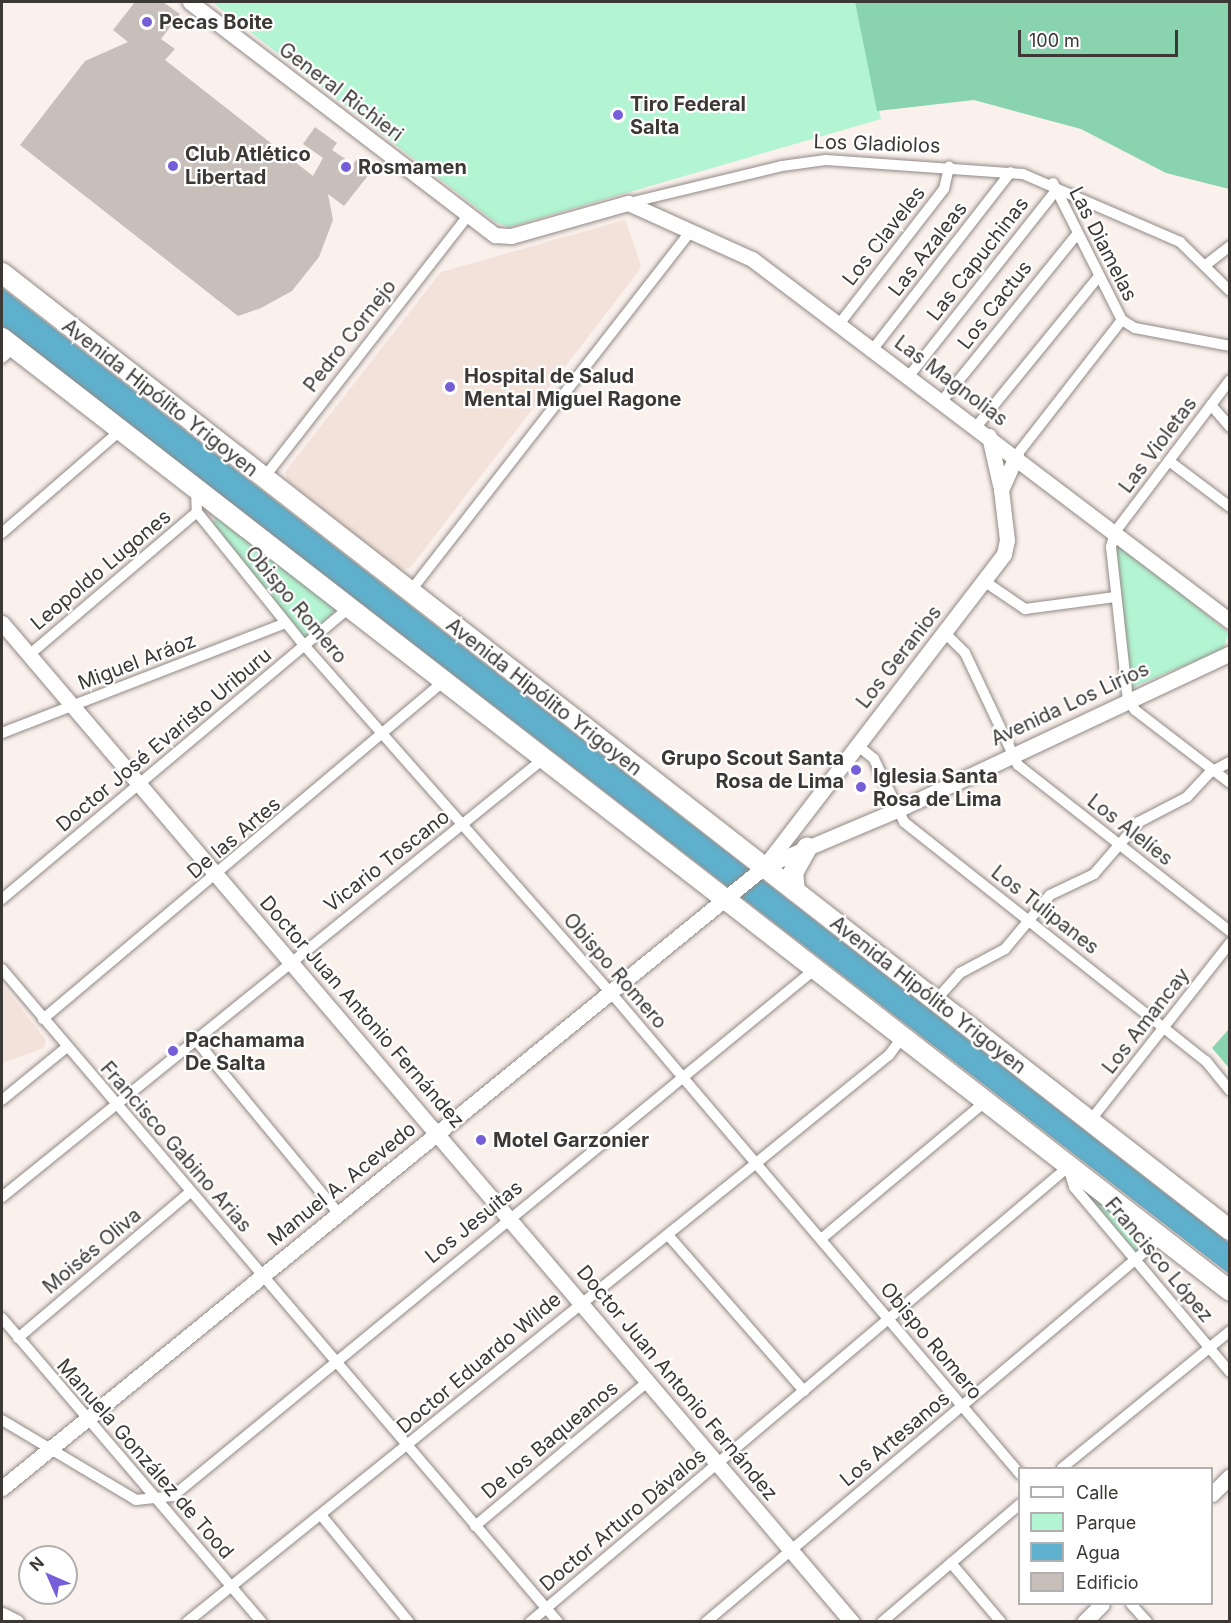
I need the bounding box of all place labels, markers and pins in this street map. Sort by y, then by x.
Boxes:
place label: Pecas Boite [159,10,273,34]
marker: Pecas Boite [140,15,154,29]
place label: Tiro Federal Salta [630,92,746,139]
marker: Tiro Federal Salta [611,108,625,122]
place label: Club Atlético Libertad [185,142,311,189]
place label: Rosmamen [358,155,467,179]
marker: Club Atlético Libertad [166,159,180,173]
marker: Rosmamen [339,160,353,174]
place label: Hospital de Salud Mental Miguel Ragone [464,364,681,411]
marker: Hospital de Salud Mental Miguel Ragone [441,378,459,396]
place label: Grupo Scout Santa Rosa de Lima [661,746,844,793]
marker: Grupo Scout Santa Rosa de Lima [849,763,863,777]
place label: Iglesia Santa Rosa de Lima [873,764,1002,811]
marker: Iglesia Santa Rosa de Lima [854,780,868,794]
place label: Pachamama De Salta [185,1028,305,1075]
marker: Pachamama De Salta [166,1044,180,1058]
place label: Motel Garzonier [493,1128,649,1152]
marker: Motel Garzonier [474,1133,488,1147]

